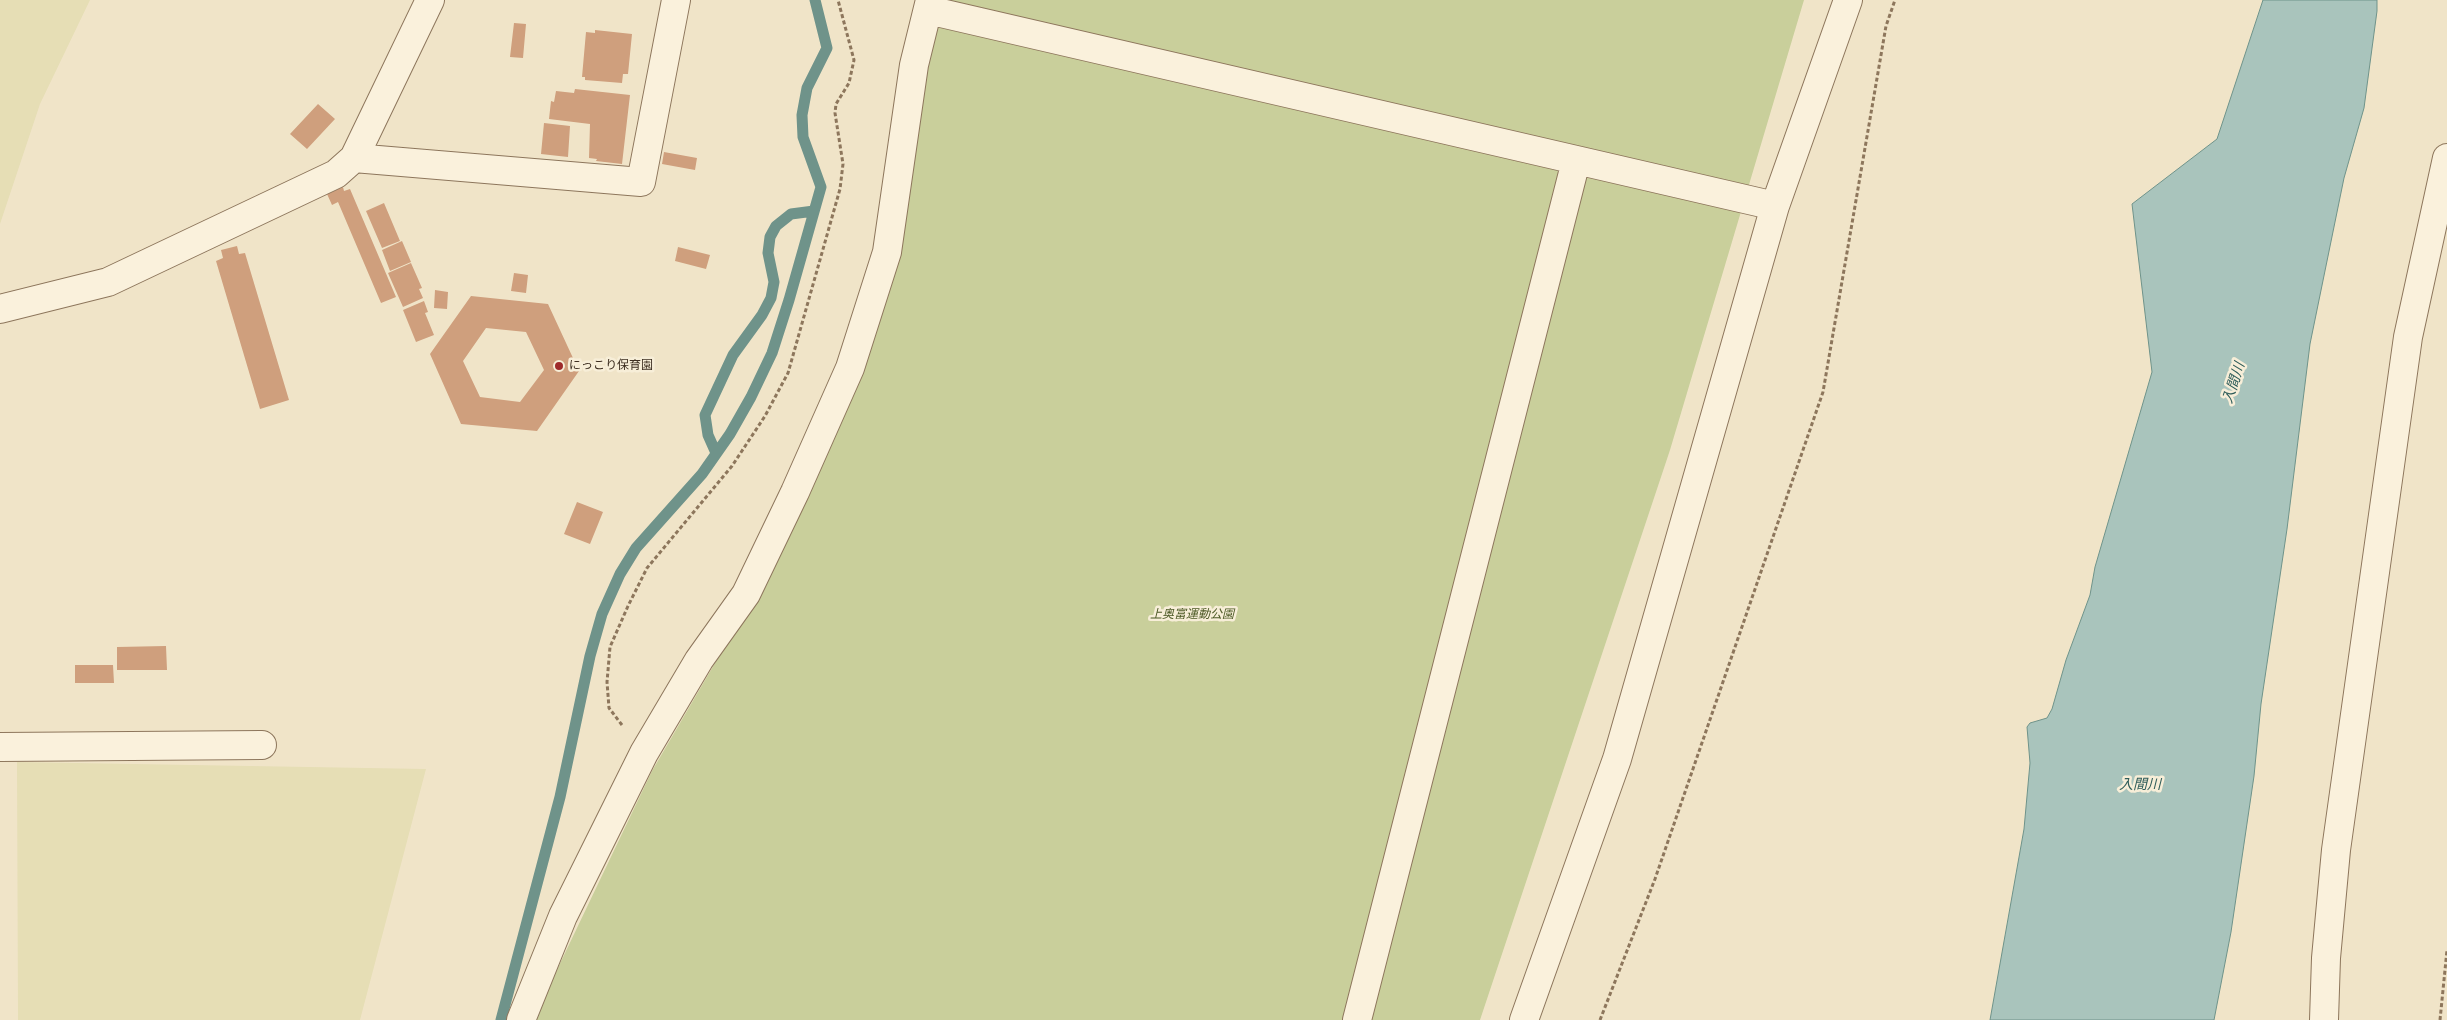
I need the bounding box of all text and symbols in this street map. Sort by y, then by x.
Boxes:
place label: にっこり保育園 [569,359,653,373]
marker: にっこり保育園 [553,360,565,372]
water label: 入間川 [2220,360,2248,406]
park label: 上奥富運動公園 [1150,608,1234,622]
water label: 入間川 [2119,777,2161,793]

